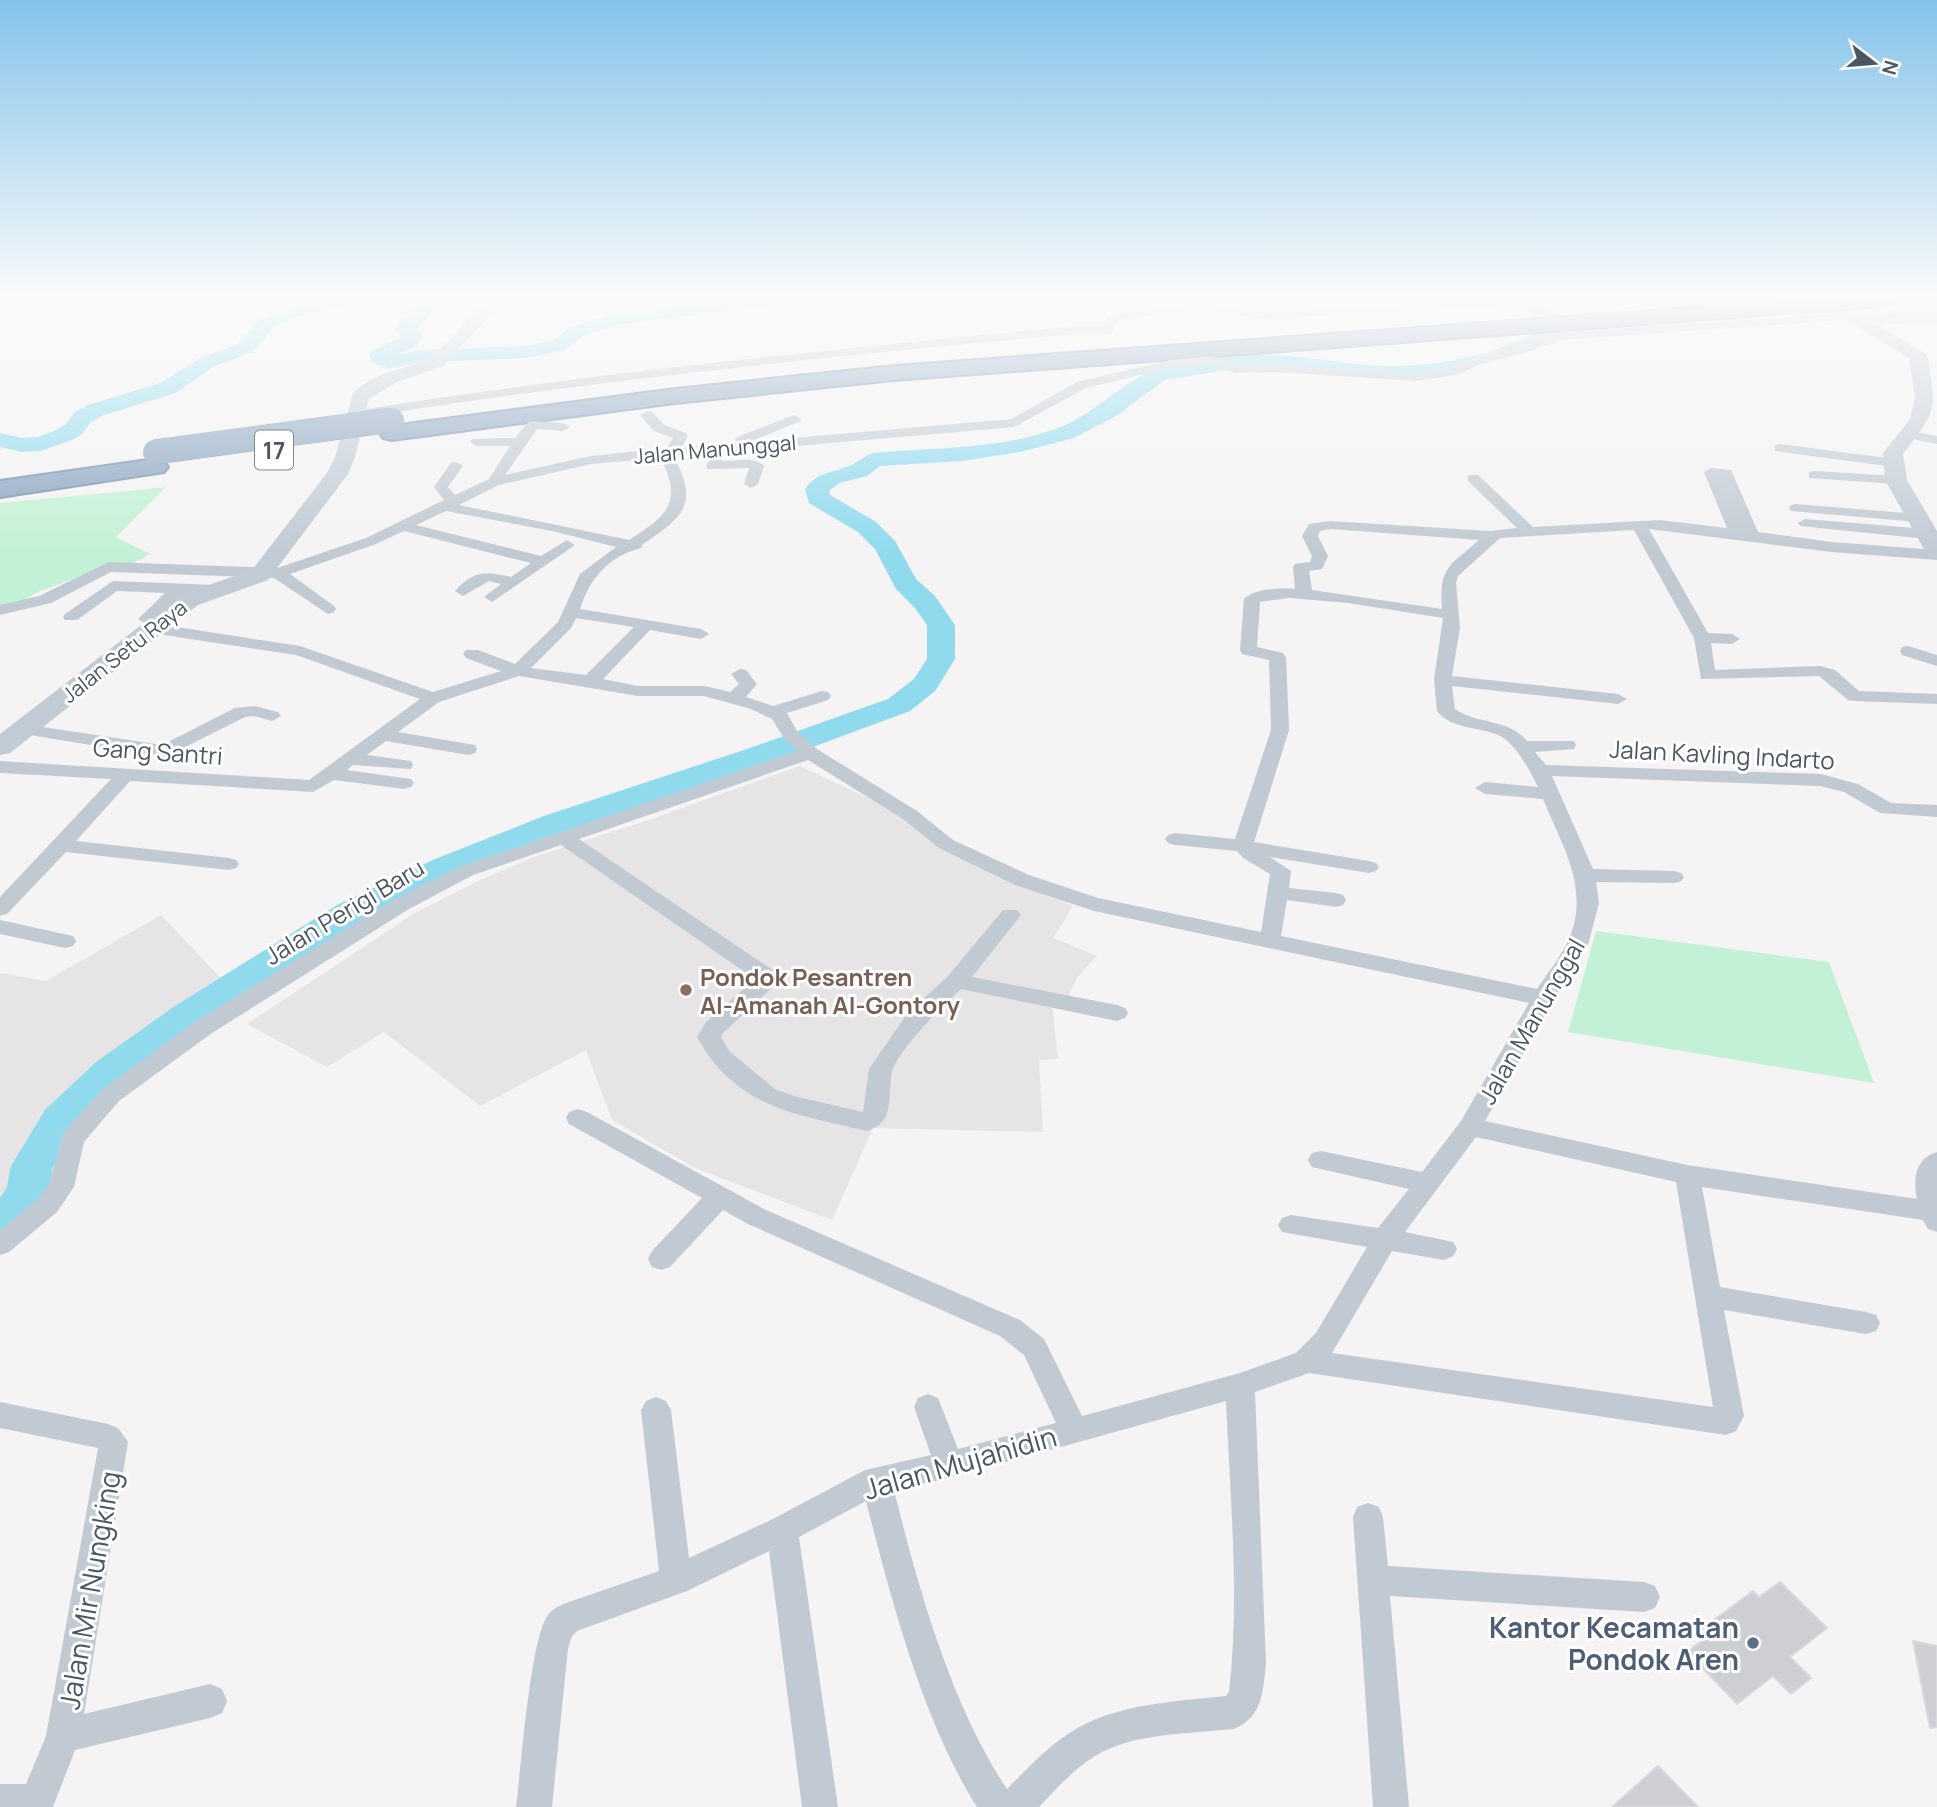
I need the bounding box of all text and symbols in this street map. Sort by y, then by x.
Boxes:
north arrow [1839,28,1909,98]
text: N [1876,58,1905,78]
street label: Jalan Manunggal [633,428,797,470]
road number: 17 [255,431,293,470]
street label: Jalan Setu Raya [56,593,192,709]
street label: Gang Santri [92,730,224,772]
street label: Jalan Kavling Indarto [1609,732,1835,776]
street label: Jalan Perigi Baru [258,850,430,972]
street label: Jalan Manunggal [1470,932,1592,1110]
place label: Pondok Pesantren Al-Amanah Al-Gontory [700,960,961,1021]
marker: Pondok Pesantren Al-Amanah Al-Gontory [678,982,694,998]
street label: Jalan Mujahidin [859,1416,1061,1508]
street label: Jalan Mir Nungking [49,1468,129,1712]
place label: Kantor Kecamatan Pondok Aren [1489,1608,1739,1678]
marker: Kantor Kecamatan Pondok Aren [1745,1635,1761,1651]

